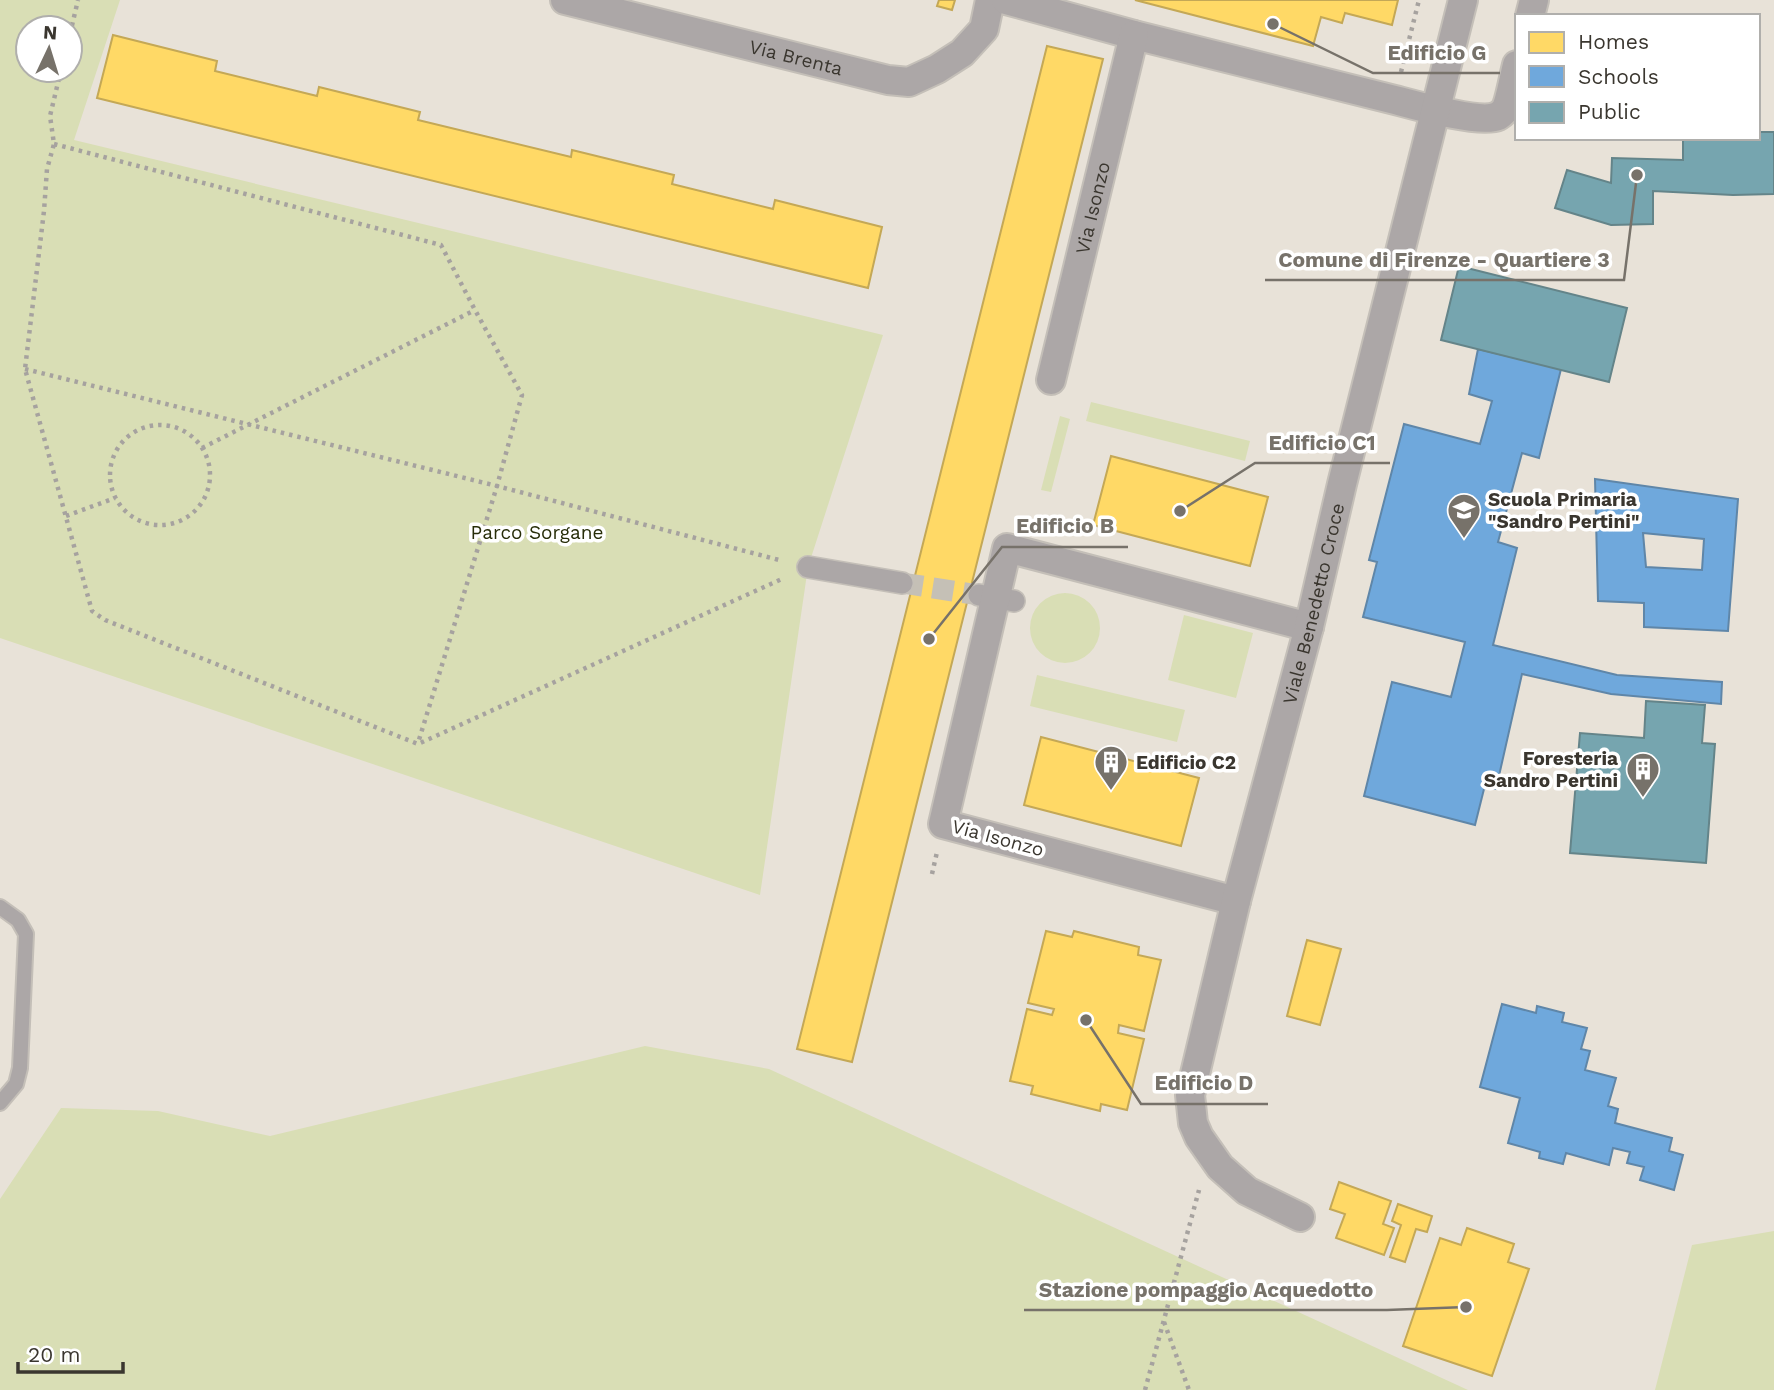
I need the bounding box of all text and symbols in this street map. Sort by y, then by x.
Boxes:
north arrow [14,14,84,84]
legend [1515,14,1760,140]
text: N [42,21,58,45]
text: Homes [1578,29,1649,54]
callout: Edificio G [1373,31,1500,73]
street label: Via Brenta [747,35,845,80]
text: Edificio G [1388,40,1486,65]
text: Schools [1578,64,1659,89]
text: Public [1578,99,1641,124]
street label: Via Isonzo [1070,159,1115,256]
callout: Comune di Firenze - Quartiere 3 [1265,238,1624,280]
text: Comune di Firenze - Quartiere 3 [1278,247,1610,272]
callout: Edificio C1 [1255,421,1390,463]
text: Edificio C1 [1268,430,1376,455]
place label: Scuola Primaria "Sandro Pertini" [1488,488,1640,533]
school or university icon: Scuola Primaria "Sandro Pertini" [1445,491,1483,540]
street label: Viale Benedetto Croce [1277,501,1349,707]
callout: Edificio B [1002,505,1128,547]
text: Edificio B [1016,513,1114,538]
park label: Parco Sorgane [471,521,603,544]
building icon: Edificio C2 [1092,743,1130,792]
place label: Foresteria Sandro Pertini [1484,747,1618,792]
building icon: Foresteria Sandro Pertini [1624,750,1662,799]
place label: Edificio C2 [1136,751,1236,774]
street label: Via Isonzo [950,815,1046,861]
callout: Edificio D [1141,1062,1268,1104]
text: Edificio D [1155,1070,1253,1095]
callout: Stazione pompaggio Acquedotto [1024,1268,1387,1310]
text: Stazione pompaggio Acquedotto [1039,1277,1373,1302]
scale bar [18,1330,122,1374]
text: 20 m [28,1342,80,1367]

